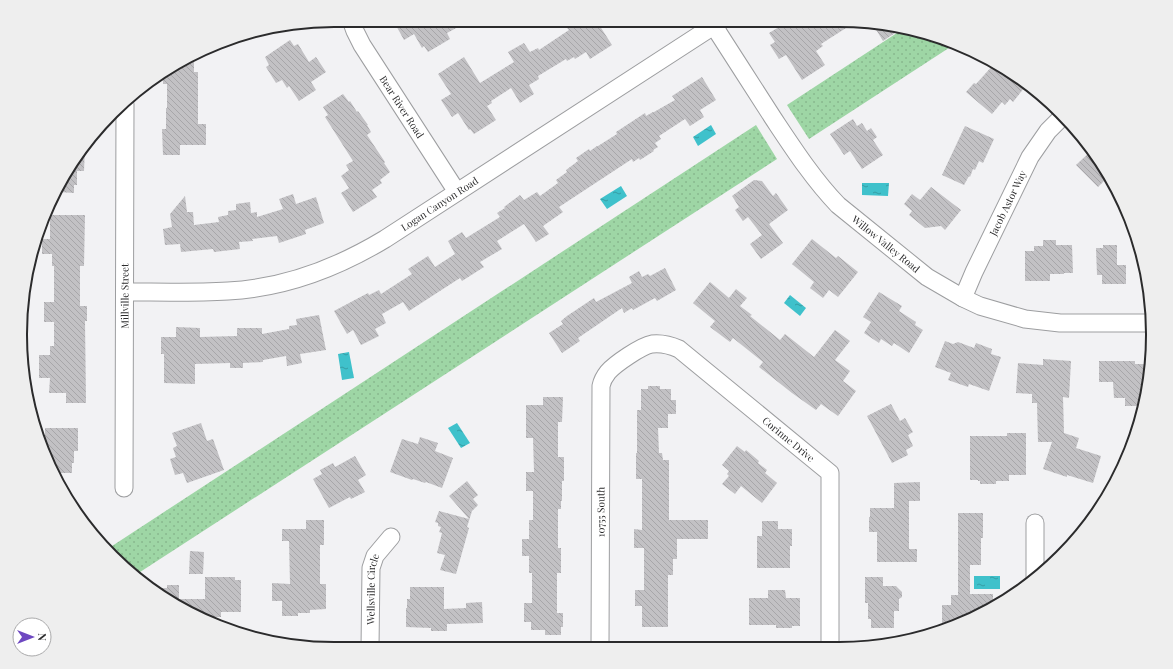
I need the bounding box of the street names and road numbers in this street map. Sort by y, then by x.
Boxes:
street label: Bear River Road [377,73,427,141]
street label: Jacob Astor Way [985,168,1029,239]
street label: Logan Canyon Road [398,173,481,234]
street label: Willow Valley Road [848,211,923,276]
street label: Millville Street [117,263,132,329]
street label: Corinne Drive [760,413,818,465]
street label: 10755 South [593,487,608,537]
street label: Wellsville Circle [363,552,382,626]

